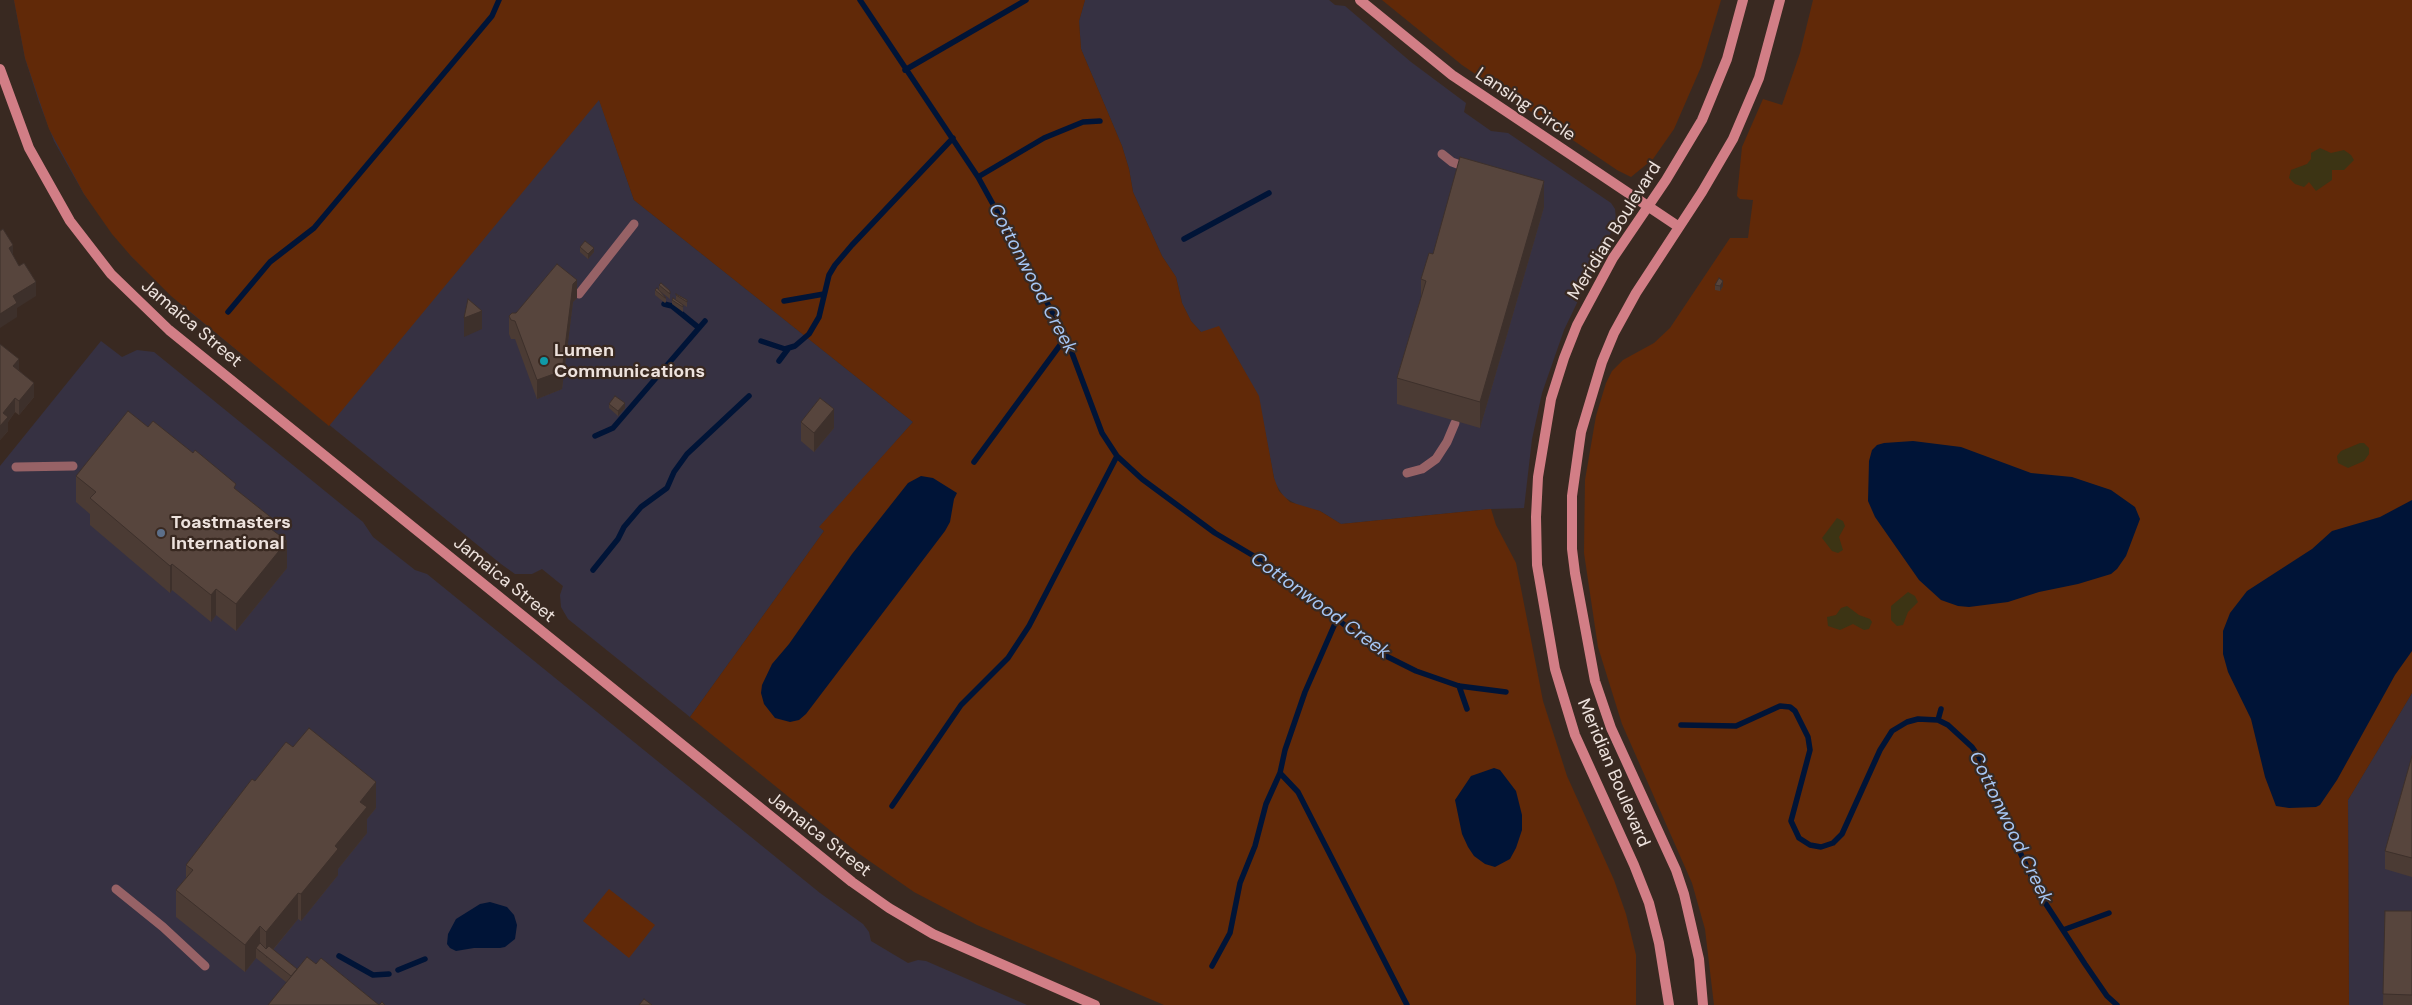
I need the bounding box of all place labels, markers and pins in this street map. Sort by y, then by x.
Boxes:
place label: Lumen Communications [554,340,705,382]
marker: Lumen Communications [538,355,550,367]
place label: Toastmasters International [171,512,291,554]
marker: Toastmasters International [155,527,167,539]

